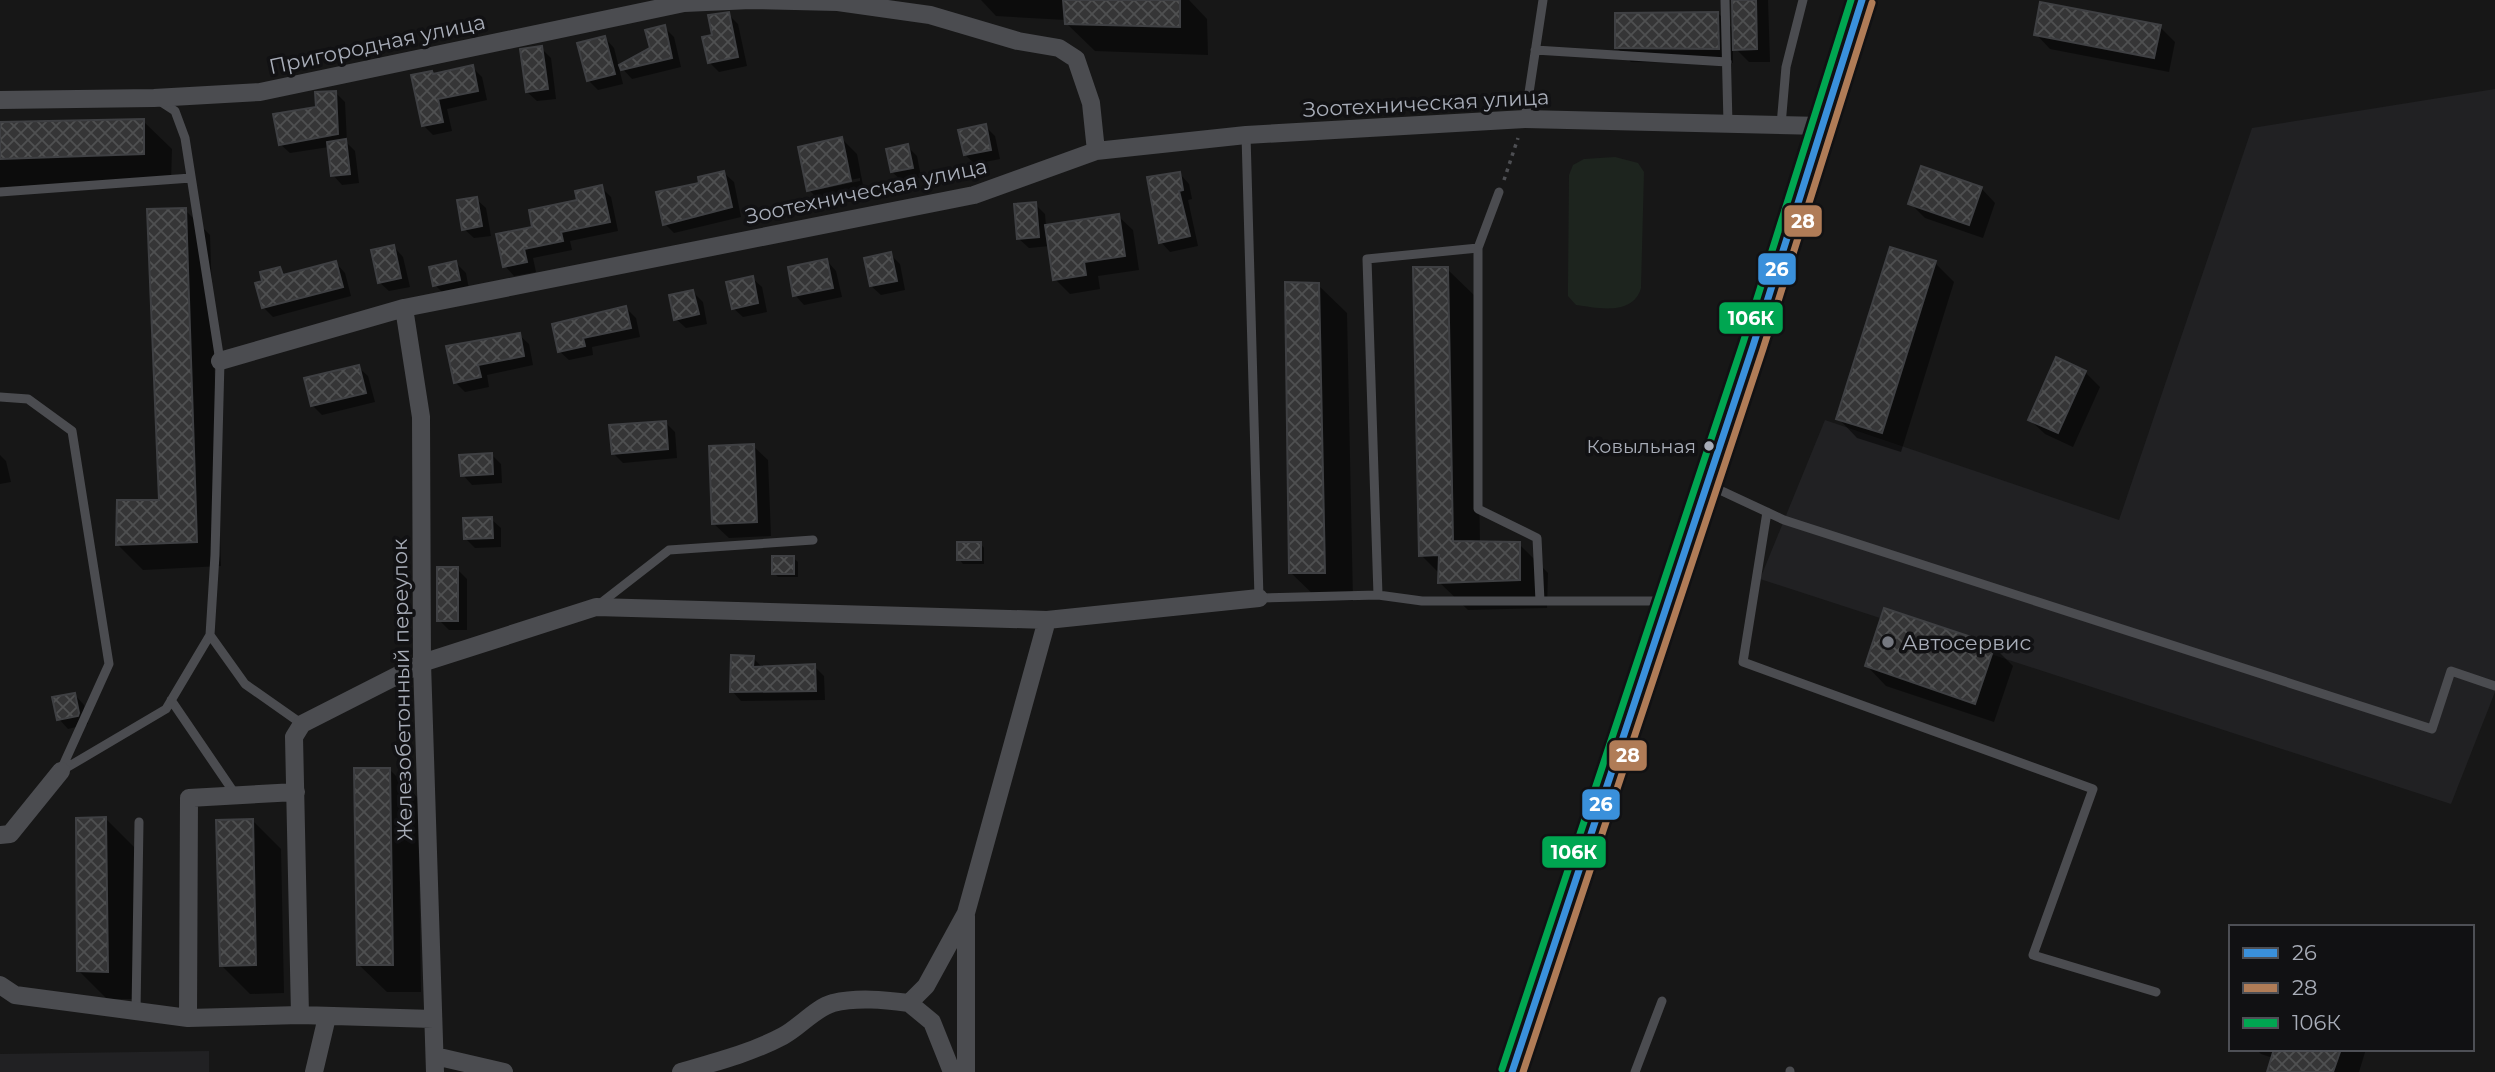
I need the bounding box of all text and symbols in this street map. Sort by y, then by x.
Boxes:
street label: Пригородная улица [267,9,487,79]
street label: Зоотехническая улица [1302,84,1550,122]
street label: Зоотехническая улица [743,153,989,229]
line badge: 28 [1783,204,1823,238]
text: 28 [1791,210,1815,233]
line badge: 26 [1757,252,1797,286]
text: 26 [1765,258,1789,281]
line badge: 106К [1718,301,1784,335]
text: 106К [1728,307,1774,330]
place label: Ковыльная [1587,435,1696,458]
marker: Ковыльная [1702,439,1716,453]
street label: Железобетонный переулок [387,539,417,841]
place label: Автосервис [1902,630,2031,655]
marker: Автосервис [1880,634,1896,650]
line badge: 28 [1608,739,1648,772]
text: 28 [1616,744,1640,767]
line badge: 26 [1581,788,1621,821]
text: 26 [1589,793,1613,816]
line badge: 106К [1541,835,1607,869]
text: 106К [1551,841,1597,864]
legend [2229,925,2474,1051]
text: 26 [2292,940,2317,965]
text: 28 [2292,975,2317,1000]
text: 106К [2292,1010,2341,1035]

